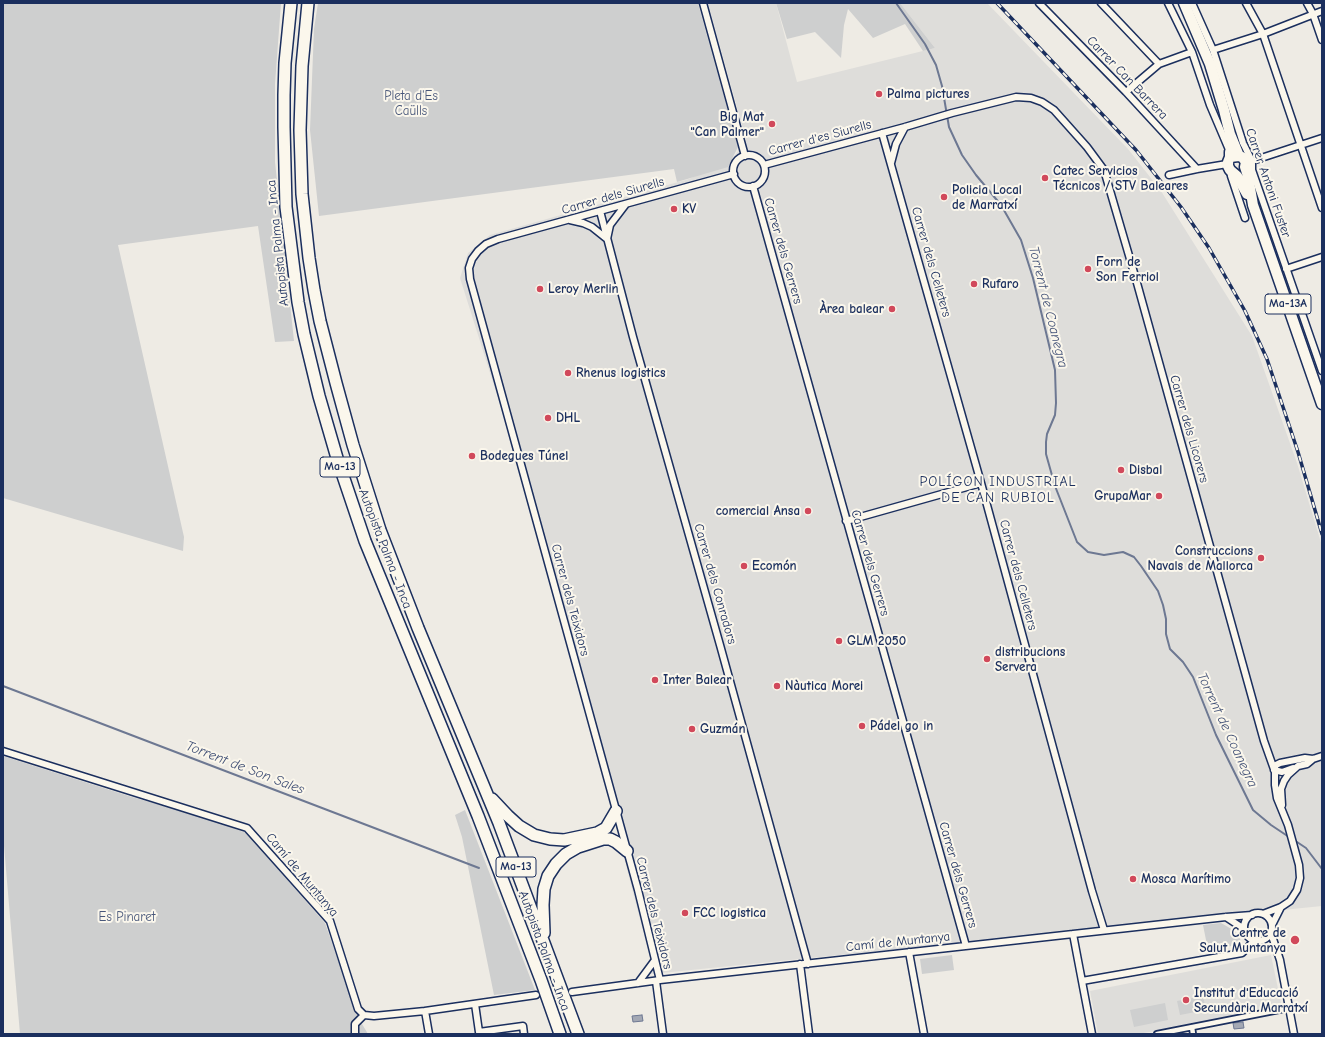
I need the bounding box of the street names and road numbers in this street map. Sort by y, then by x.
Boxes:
street label: Carrer Can Barrera [1083,33,1171,123]
street label: Carrer d'es Siurells [767,117,873,159]
street label: Carrer Antoni Fuster [1242,126,1294,240]
street label: Carrer dels Siurells [560,174,666,218]
street label: Autopista Palma - Inca [264,179,292,307]
street label: Carrer dels Gerrers [760,196,806,306]
street label: Carrer dels Celleters [908,205,954,319]
road number: Ma-13A [1265,294,1311,314]
street label: Carrer dels Licorers [1166,373,1212,485]
road number: Ma-13 [320,457,360,477]
street label: Autopista Palma - Inca [355,487,415,611]
street label: Carrer dels Gerrers [847,508,893,618]
street label: Carrer dels Celleters [996,518,1040,632]
street label: Carrer dels Conradors [690,522,740,646]
street label: Carrer dels Teixidors [548,542,592,658]
street label: Carrer dels Gerrers [935,820,981,930]
street label: Camí de Muntanya [262,830,342,920]
street label: Carrer dels Teixidors [632,855,676,971]
road number: Ma-13 [496,857,536,877]
street label: Autopista Palma - Inca [515,889,573,1013]
street label: Camí de Muntanya [845,929,951,955]

